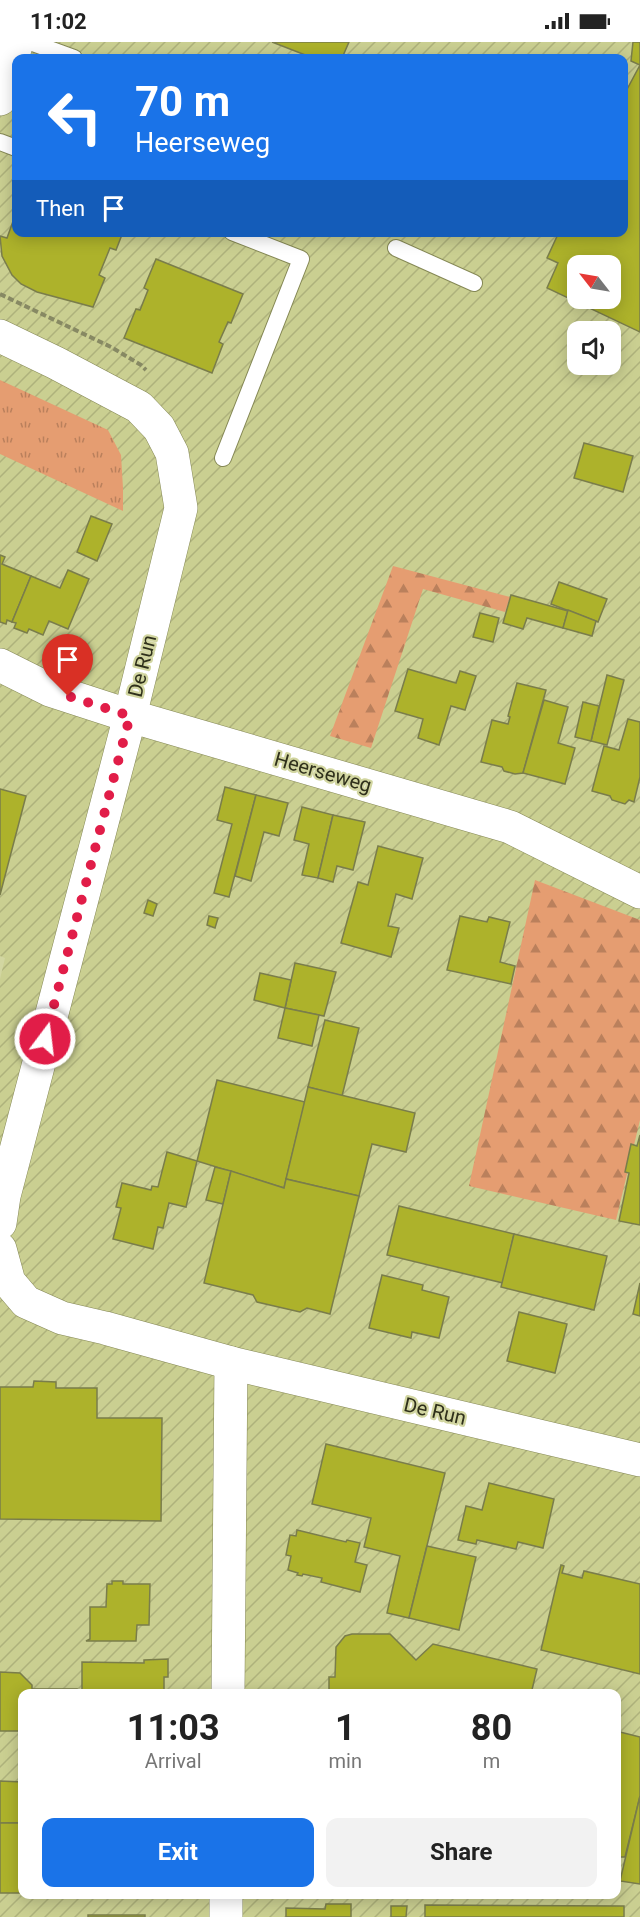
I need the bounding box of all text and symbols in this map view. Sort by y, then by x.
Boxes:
text: 11:02 [30,9,87,34]
text: 70 m [135,77,230,126]
icon: left [36,78,114,156]
text: Heerseweg [135,127,270,159]
icon: arrive [97,192,130,225]
text: Then [36,196,85,221]
north arrow [567,255,621,309]
map controls [567,255,621,375]
button: sound [567,321,621,375]
street label: De Run [123,632,161,700]
pin [42,634,93,696]
icon: arrive [51,643,84,676]
street label: Heerseweg [272,747,374,797]
position arrow [13,1007,77,1071]
street label: De Run [402,1392,468,1430]
text: 11:03 [127,1707,220,1749]
text: 1 [335,1707,356,1749]
text: 80 [471,1707,512,1749]
text: Arrival [145,1749,202,1773]
text: min [328,1749,362,1773]
text: m [483,1749,500,1773]
button: Exit [42,1818,314,1887]
button: Share [326,1818,597,1887]

